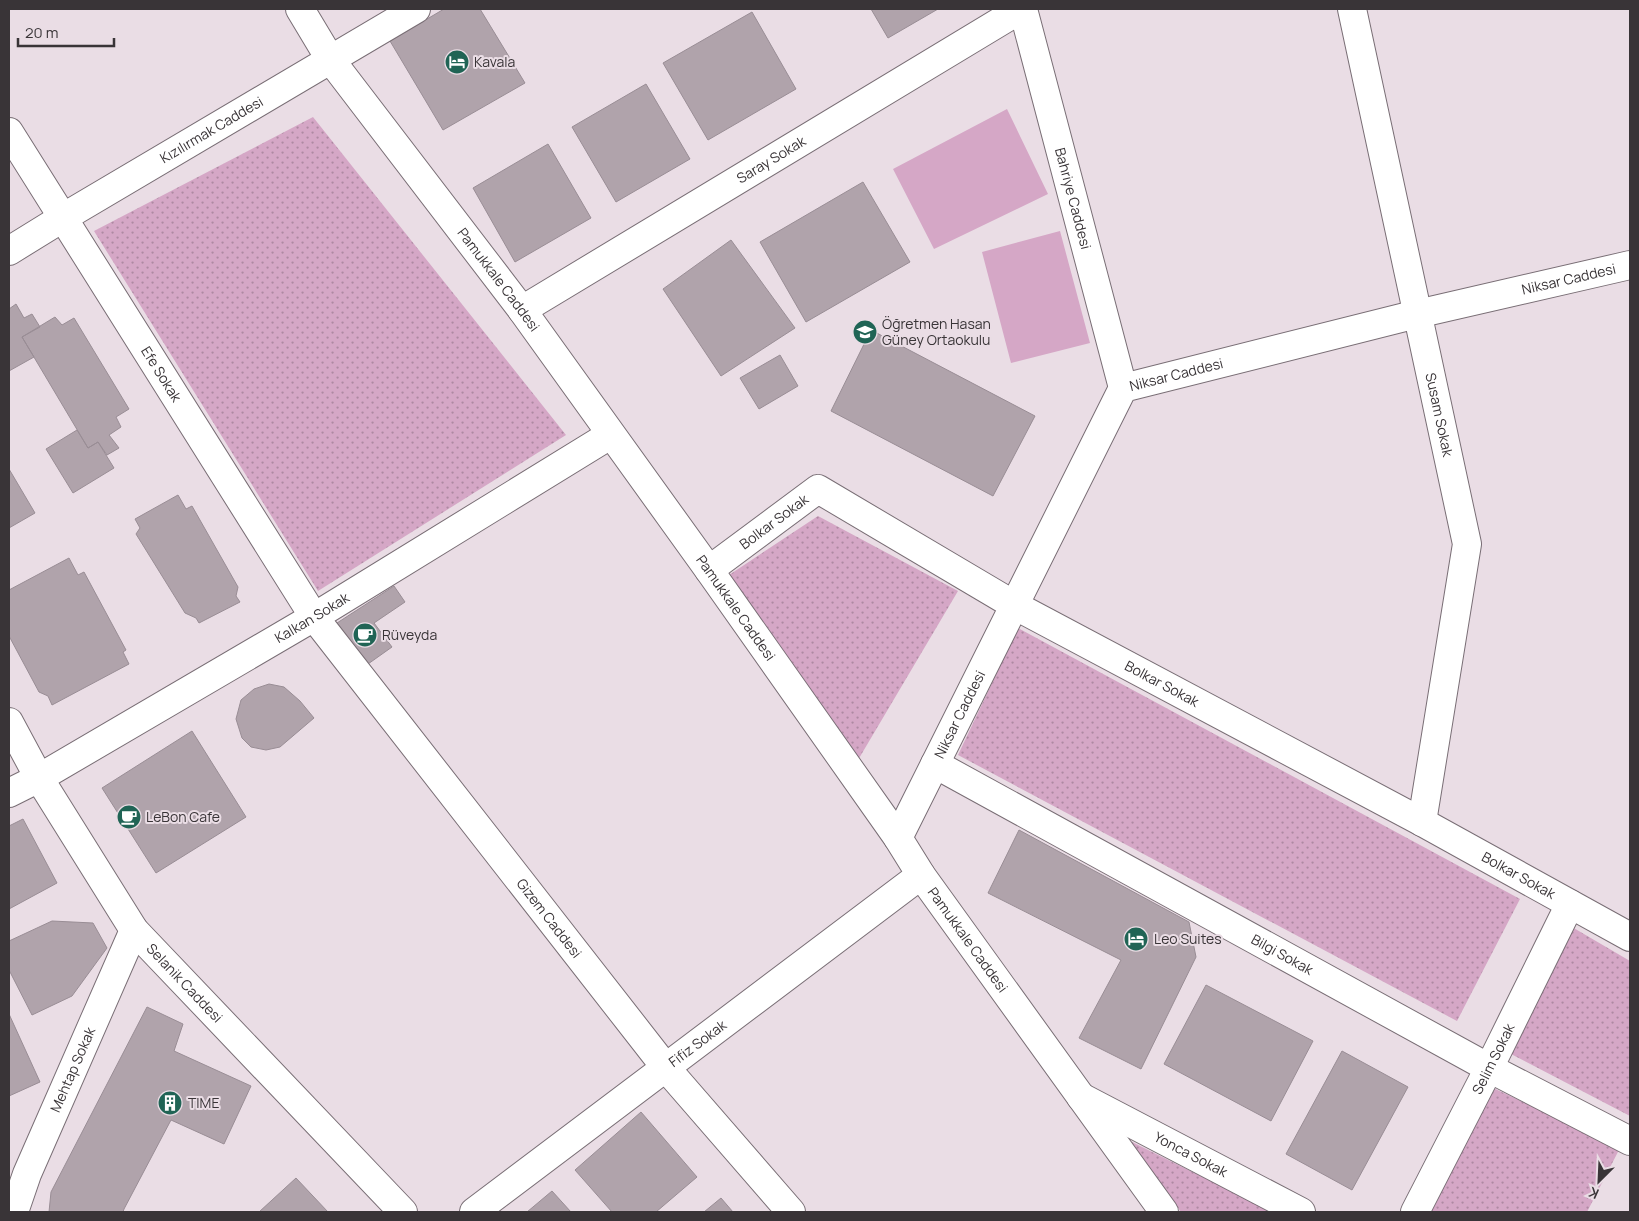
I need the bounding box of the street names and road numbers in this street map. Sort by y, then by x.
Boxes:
street label: Kızılırmak Caddesi [156,92,266,167]
street label: Saray Sokak [733,131,810,187]
street label: Bahriye Caddesi [1051,145,1096,251]
street label: Pamukkale Caddesi [453,224,544,335]
street label: Niksar Caddesi [1520,259,1618,299]
street label: Efe Sokak [137,342,187,406]
street label: Niksar Caddesi [1127,353,1225,395]
street label: Susam Sokak [1421,371,1458,459]
street label: Bolkar Sokak [735,489,813,553]
street label: Pamukkale Caddesi [692,551,780,664]
street label: Kalkan Sokak [271,587,353,647]
street label: Bolkar Sokak [1122,656,1203,711]
street label: Niksar Caddesi [929,667,989,761]
street label: Bolkar Sokak [1479,847,1560,903]
street label: Gizem Caddesi [512,874,586,962]
street label: Pamukkale Caddesi [924,883,1012,996]
street label: Bilgi Sokak [1248,929,1318,979]
street label: Selanik Caddesi [143,939,227,1026]
street label: Fifiz Sokak [665,1014,731,1071]
street label: Selim Sokak [1467,1019,1519,1097]
street label: Mehtap Sokak [45,1023,100,1115]
street label: Yonca Sokak [1151,1127,1232,1181]

